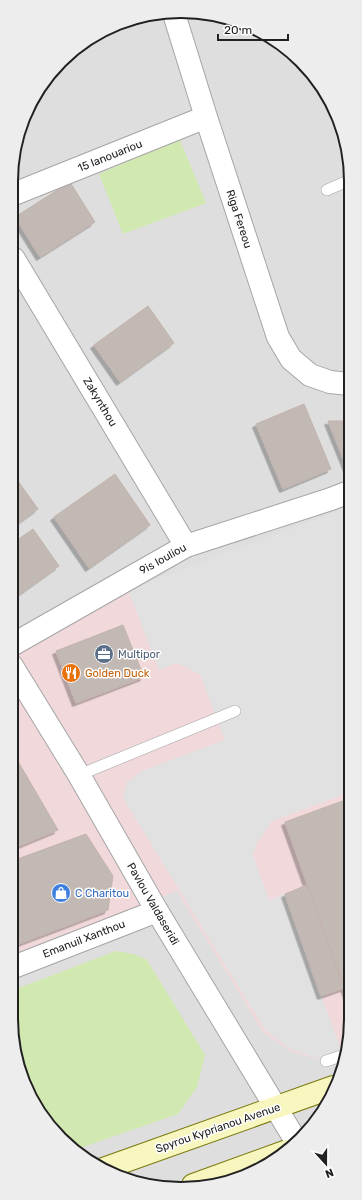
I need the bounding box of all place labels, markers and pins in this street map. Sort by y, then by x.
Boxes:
office icon: Multipor [93,643,115,665]
place label: Multipor [118,648,161,661]
restaurant icon: Golden Duck [60,662,82,684]
place label: Golden Duck [85,667,150,680]
shop icon: C Charitou [50,882,72,904]
place label: C Charitou [75,887,129,900]

